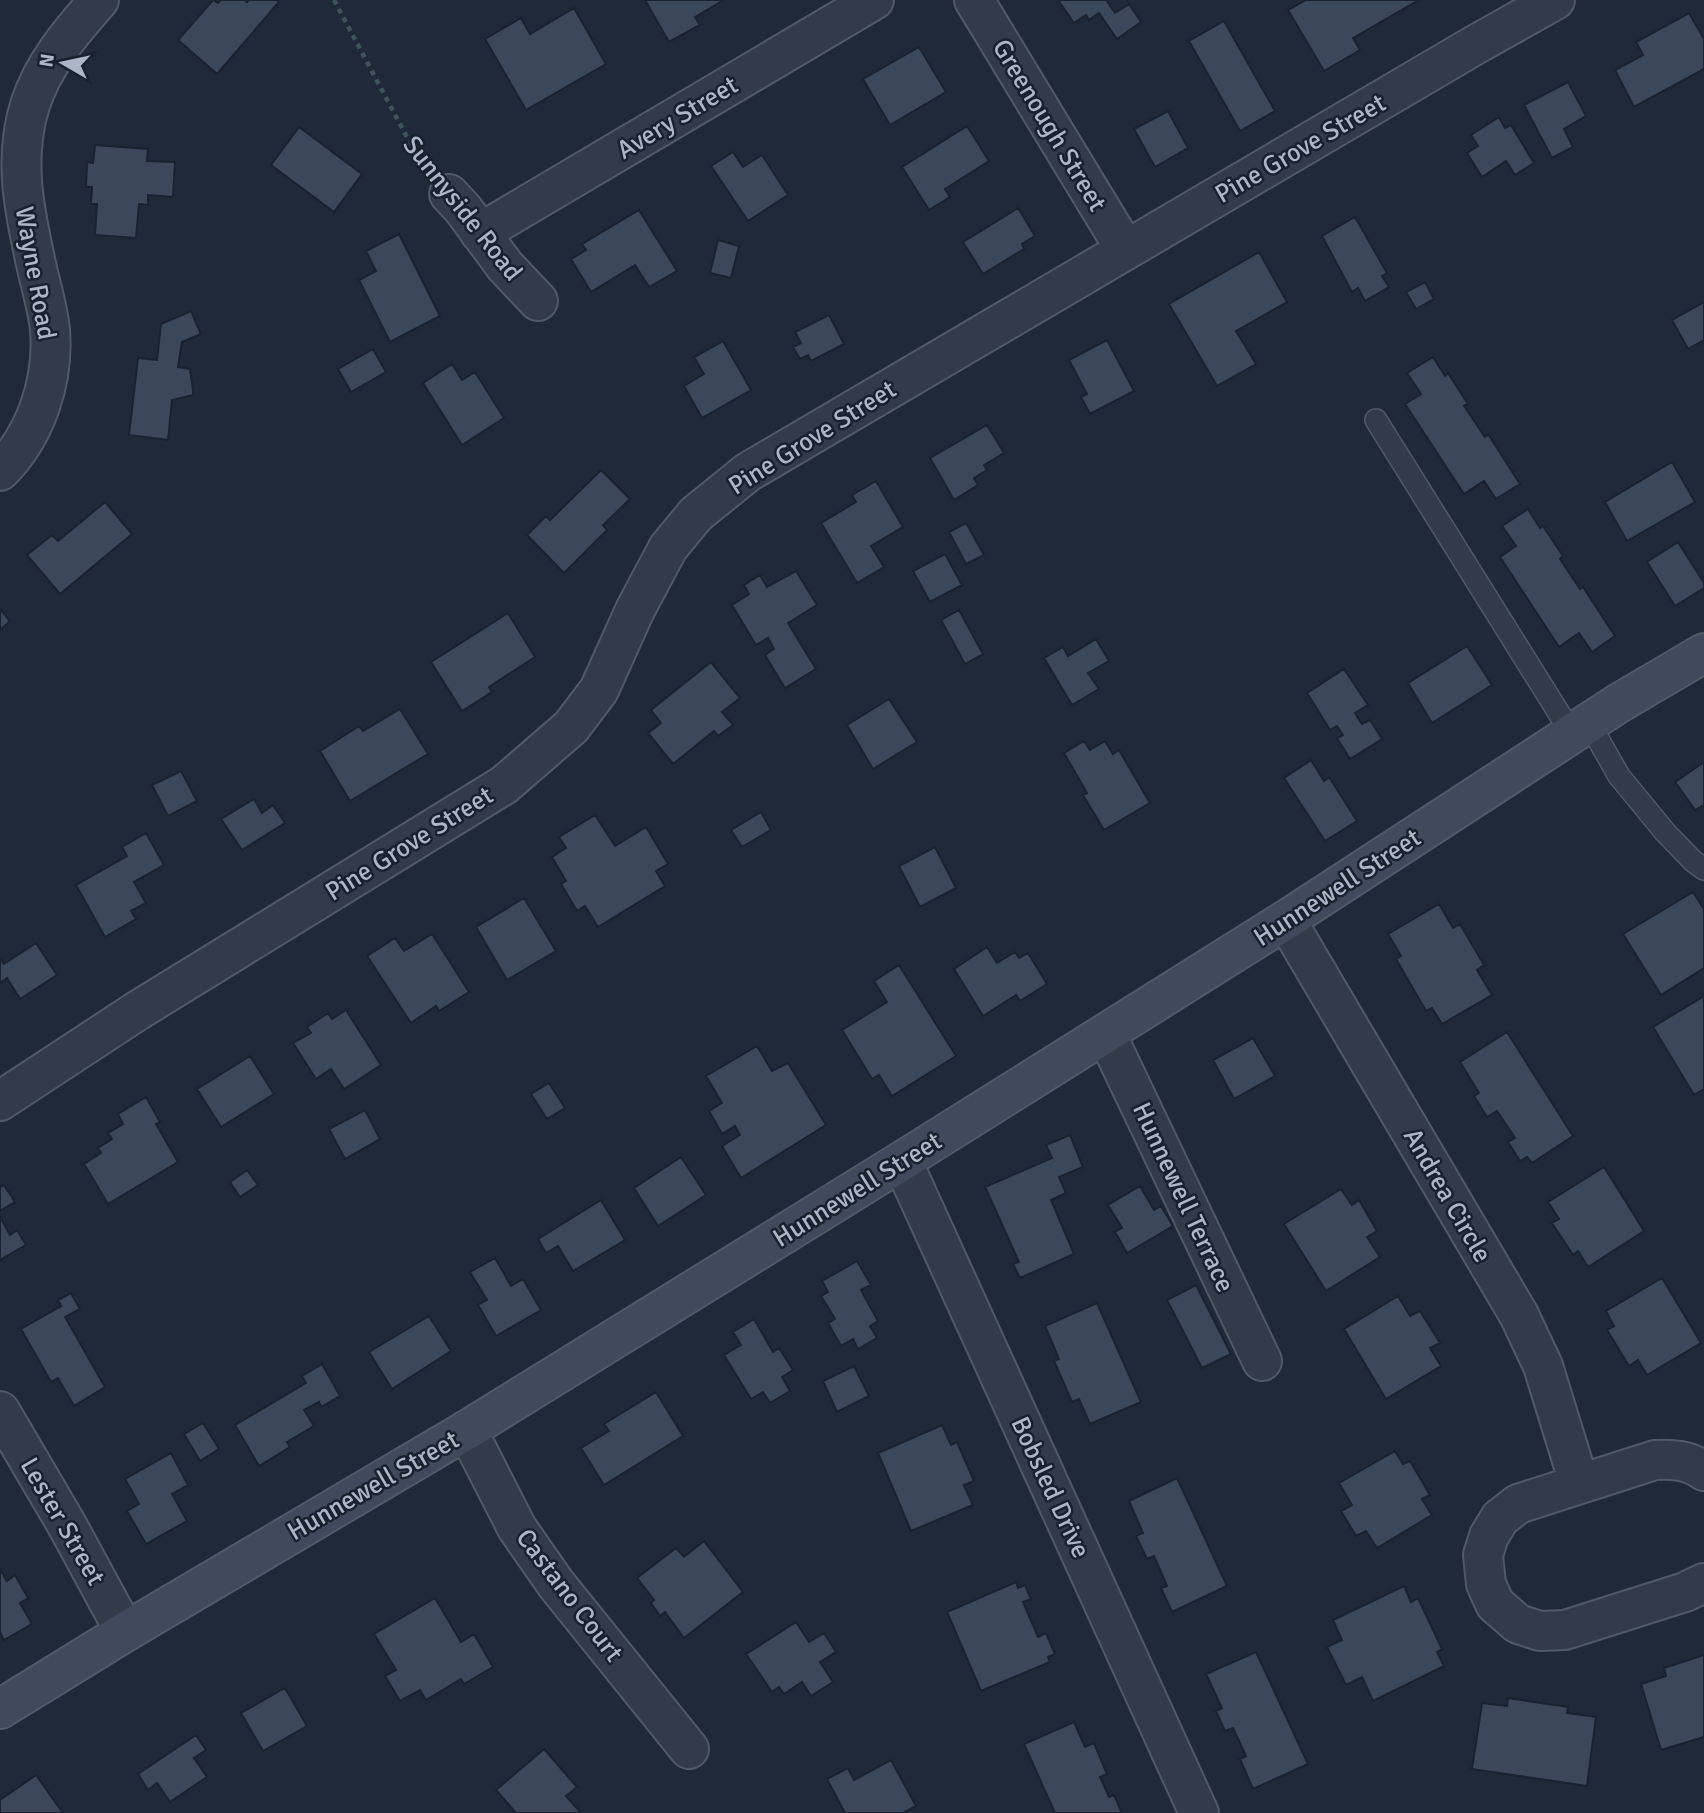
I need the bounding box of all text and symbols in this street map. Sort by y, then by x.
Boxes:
north arrow [28,28,98,98]
street label: Greenough Street [985,34,1113,217]
text: N [34,52,60,69]
street label: Avery Street [611,69,744,167]
street label: Pine Grove Street [1209,87,1392,211]
street label: Sunnyside Road [396,130,529,288]
street label: Wayne Road [8,204,62,342]
street label: Pine Grove Street [723,373,902,502]
street label: Pine Grove Street [320,779,499,908]
street label: Hunnewell Street [1248,822,1427,954]
street label: Hunnewell Terrace [1125,1097,1241,1297]
street label: Andrea Circle [1396,1123,1498,1268]
street label: Hunnewell Street [767,1125,948,1254]
street label: Bobsled Drive [1003,1412,1097,1563]
street label: Hunnewell Street [282,1424,465,1548]
street label: Lester Street [13,1452,112,1591]
street label: Castano Court [509,1523,630,1668]

